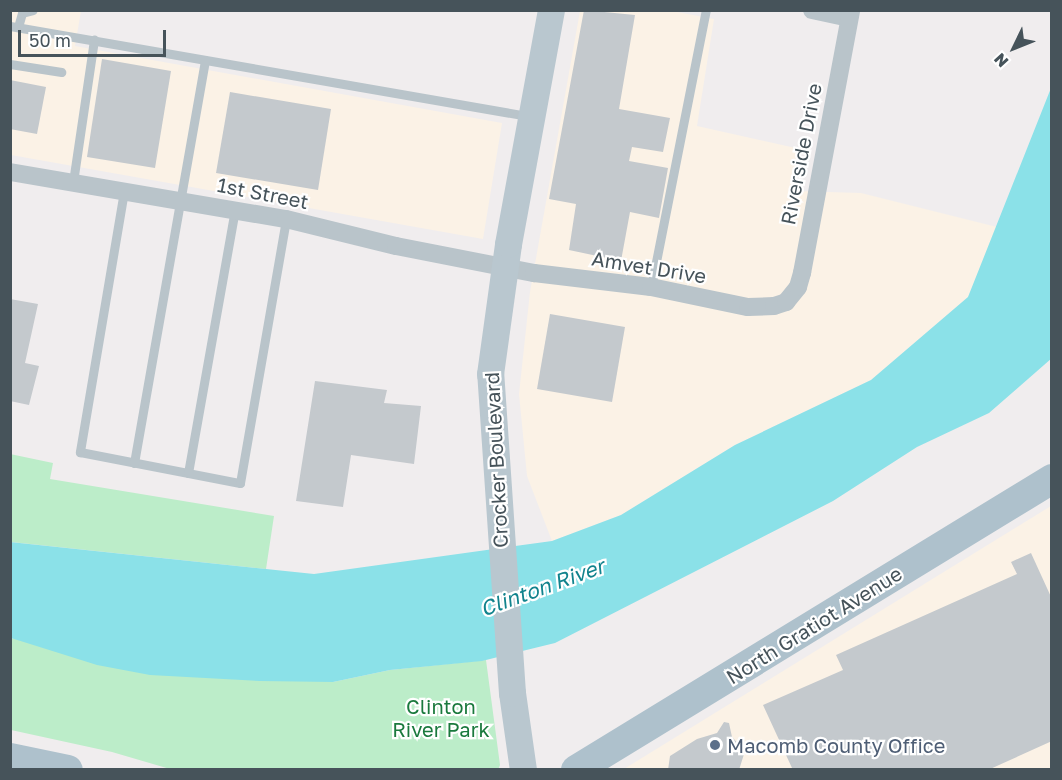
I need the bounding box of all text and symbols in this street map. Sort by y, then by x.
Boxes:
scale bar [21,18,170,56]
north arrow [984,18,1044,78]
text: 50 m [29,29,71,51]
text: N [989,49,1012,72]
street label: Riverside Drive [776,81,826,227]
street label: 1st Street [215,172,311,214]
street label: Amvet Drive [590,246,708,288]
street label: Crocker Boulevard [479,371,513,549]
water label: Clinton River [477,553,607,621]
street label: North Gratiot Avenue [722,561,906,689]
park label: Clinton River Park [392,694,490,741]
place label: Macomb County Office [727,733,945,757]
marker: Macomb County Office [708,738,722,752]

